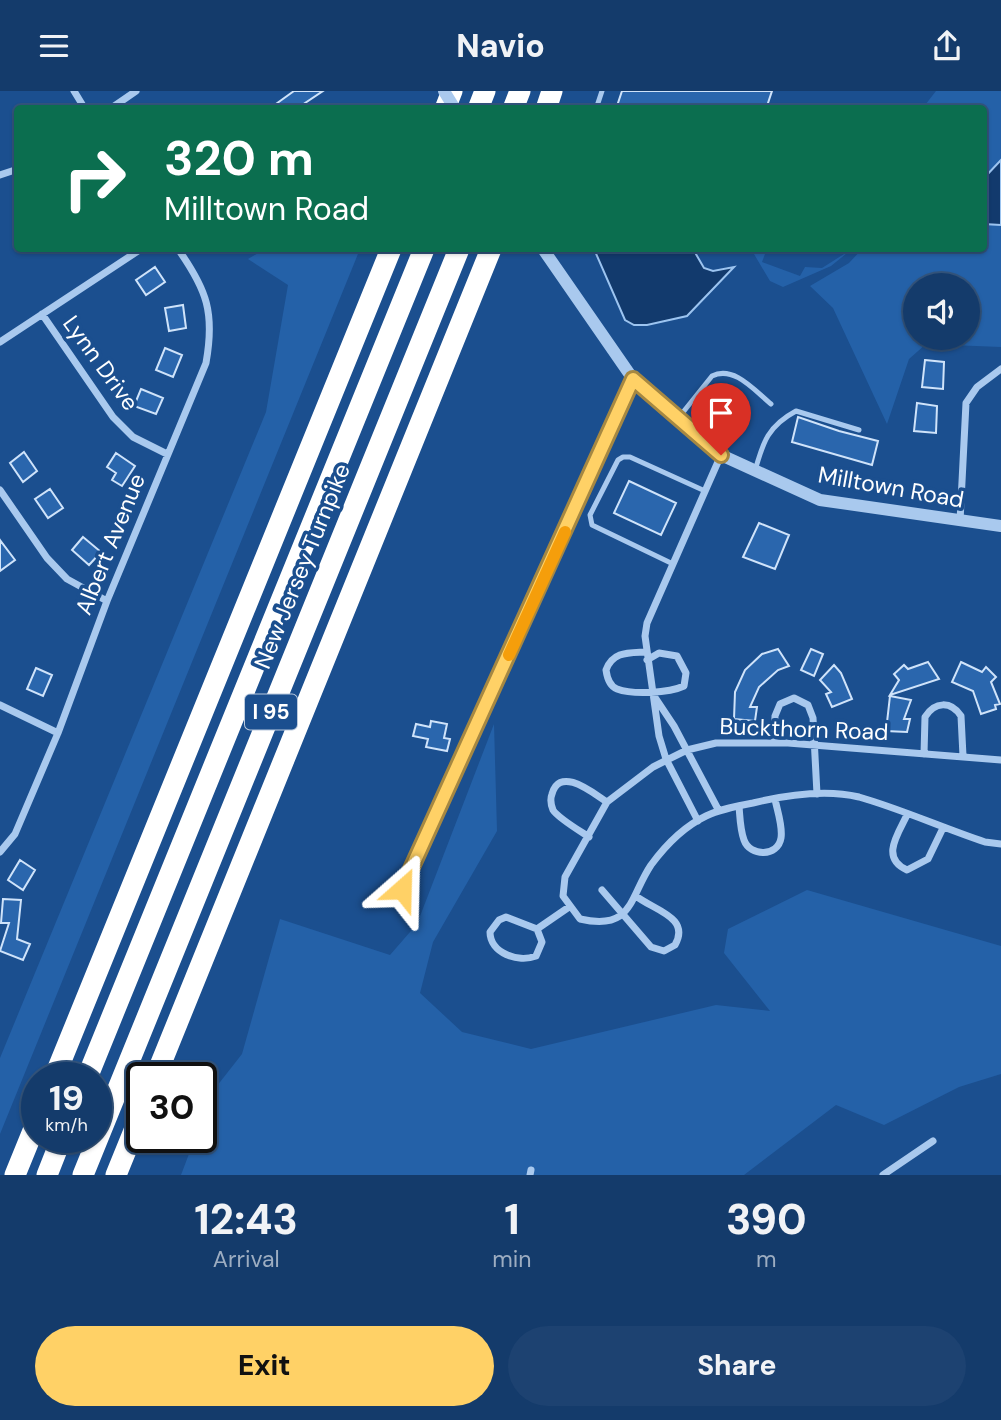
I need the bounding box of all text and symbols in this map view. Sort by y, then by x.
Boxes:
text: Navio [456,25,545,67]
icon: menu [35,27,73,65]
icon: share [928,27,966,65]
text: 320 m [164,126,314,190]
icon: right [49,133,140,224]
text: Milltown Road [164,188,369,230]
map controls [903,273,980,350]
button: sound [903,273,980,350]
street label: Lynn Drive [56,309,146,417]
pin [691,383,751,455]
icon: arrive [702,394,740,432]
street label: New Jersey Turnpike [247,459,357,673]
street label: Milltown Road [816,459,966,515]
street label: Albert Avenue [68,469,152,619]
road number: I 95 [245,695,297,729]
street label: Buckthorn Road [719,711,889,747]
position arrow [365,852,439,926]
speed limit sign: 30 [126,1062,217,1153]
text: 19 [49,1075,84,1121]
text: km/h [45,1113,88,1137]
text: 12:43 [194,1192,298,1247]
text: 1 [504,1192,520,1247]
text: 390 [726,1192,807,1247]
text: Arrival [213,1244,280,1274]
text: min [492,1244,532,1274]
text: m [756,1244,776,1274]
button: Exit [35,1326,494,1406]
button: Share [508,1326,966,1406]

